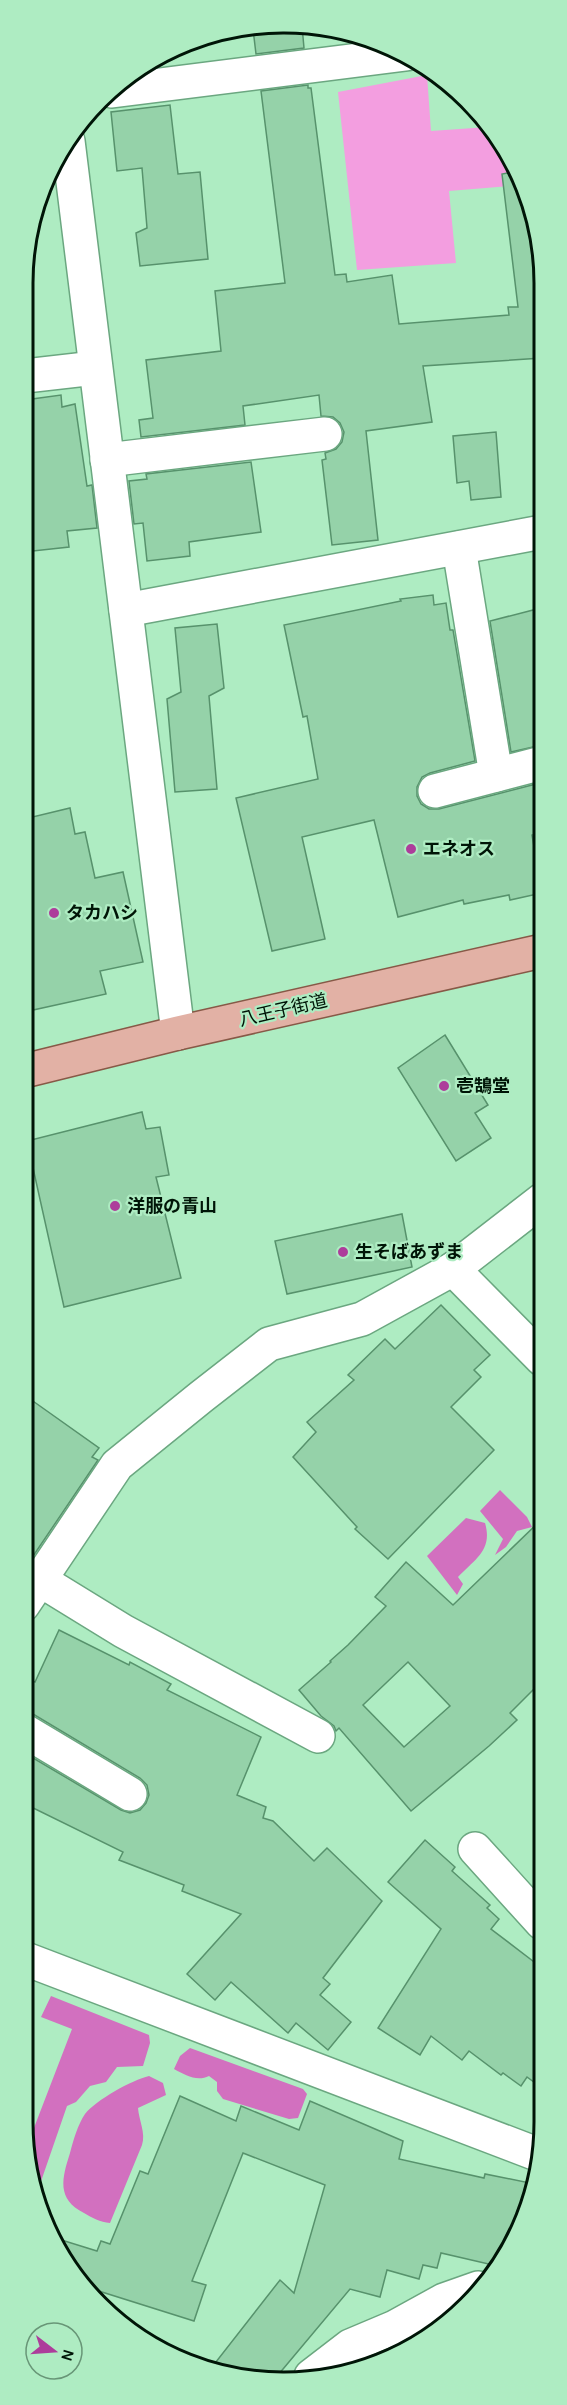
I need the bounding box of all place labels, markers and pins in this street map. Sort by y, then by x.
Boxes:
place label: エネオス [423,838,495,860]
marker: エネオス [404,842,418,856]
place label: タカハシ [66,902,138,924]
marker: タカハシ [47,906,61,920]
place label: 壱鵠堂 [456,1075,510,1097]
marker: 壱鵠堂 [437,1079,451,1093]
place label: 洋服の青山 [127,1195,217,1217]
marker: 洋服の青山 [108,1199,122,1213]
place label: 生そばあずま [355,1241,463,1263]
marker: 生そばあずま [336,1245,350,1259]

